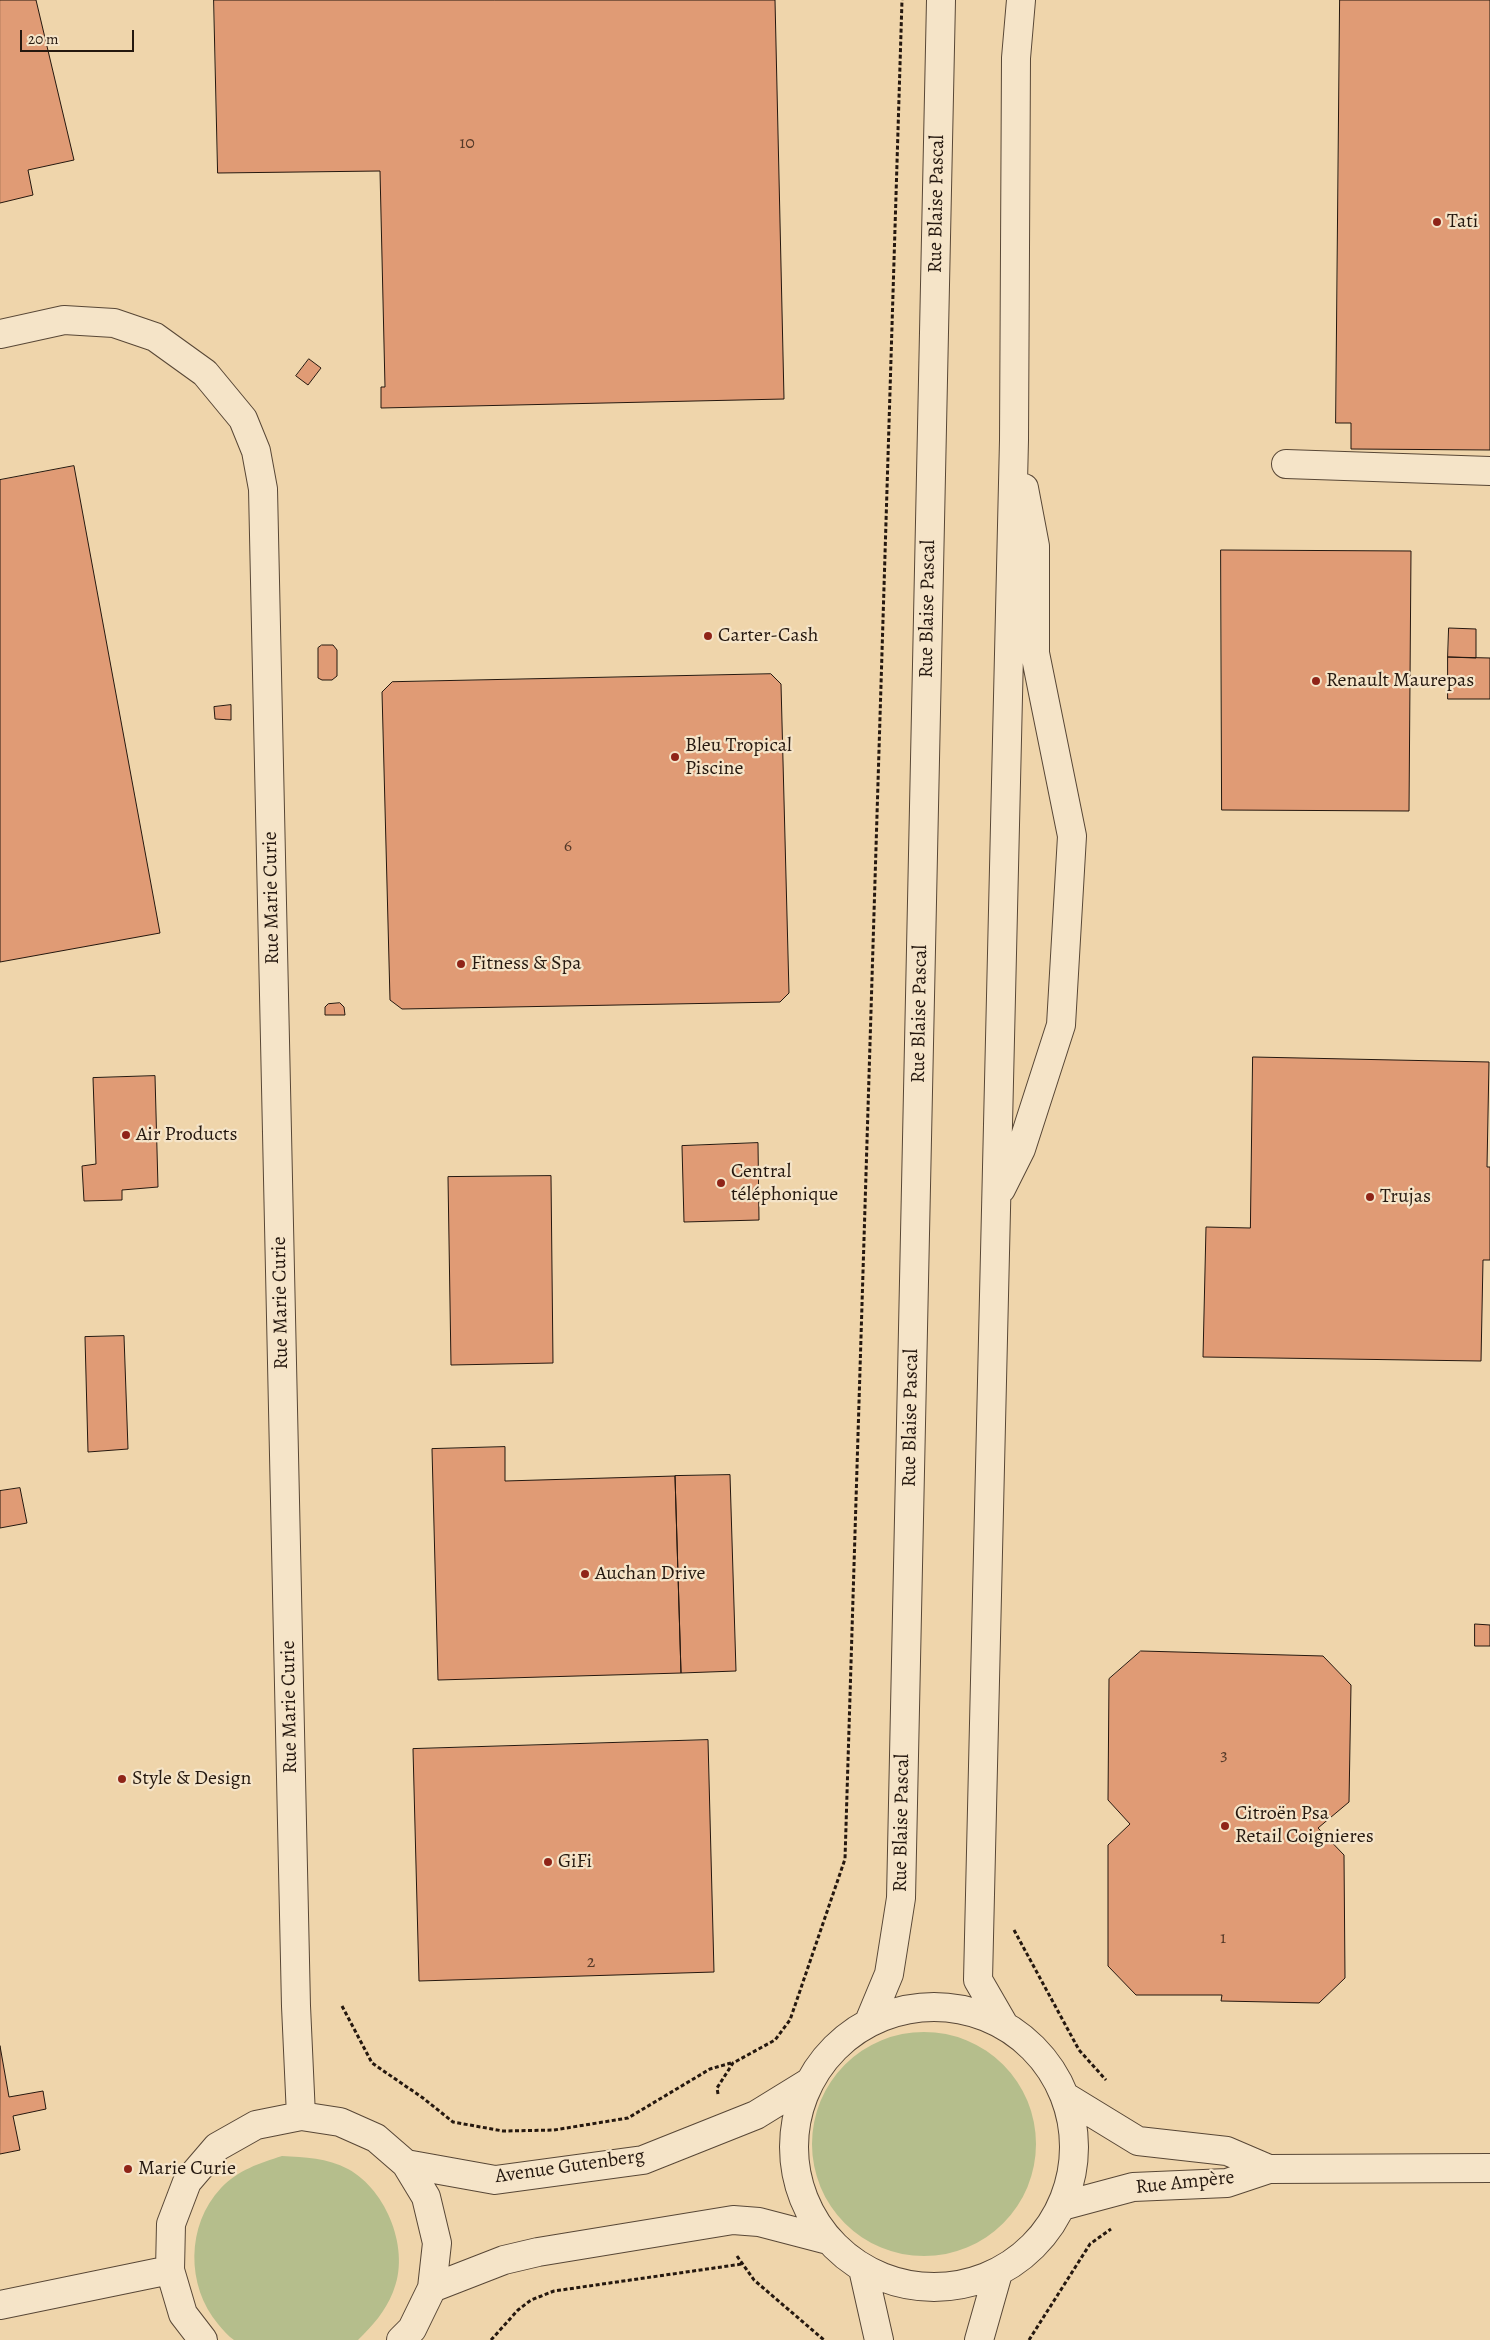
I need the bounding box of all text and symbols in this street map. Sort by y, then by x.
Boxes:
scale bar [22,20,136,52]
text: 20 m [28,29,59,49]
house number: 10 [459,133,475,155]
street label: Rue Blaise Pascal [924,135,950,273]
place label: Tati [1447,210,1478,234]
marker: Tati [1431,216,1443,228]
street label: Rue Blaise Pascal [915,540,941,678]
place label: Carter-Cash [718,624,818,648]
marker: Carter-Cash [702,630,714,642]
place label: Renault Maurepas [1326,669,1474,693]
marker: Renault Maurepas [1310,675,1322,687]
place label: Bleu Tropical Piscine [685,734,792,781]
marker: Bleu Tropical Piscine [669,751,681,763]
street label: Rue Marie Curie [259,831,285,965]
house number: 6 [564,836,572,858]
street label: Rue Blaise Pascal [907,945,933,1083]
place label: Fitness & Spa [471,952,581,976]
marker: Fitness & Spa [455,958,467,970]
place label: Air Products [136,1123,237,1147]
marker: Air Products [120,1129,132,1141]
place label: Central téléphonique [731,1160,838,1207]
marker: Central téléphonique [715,1177,727,1189]
place label: Trujas [1380,1185,1431,1209]
marker: Trujas [1364,1191,1376,1203]
street label: Rue Marie Curie [268,1236,294,1370]
street label: Rue Blaise Pascal [898,1349,924,1487]
place label: Auchan Drive [595,1562,705,1586]
marker: Auchan Drive [579,1568,591,1580]
street label: Rue Marie Curie [277,1640,303,1774]
house number: 3 [1220,1745,1228,1767]
street label: Rue Blaise Pascal [889,1754,915,1892]
place label: Style & Design [132,1767,252,1791]
marker: Style & Design [116,1773,128,1785]
place label: Citroën Psa Retail Coignieres [1235,1802,1374,1849]
marker: Citroën Psa Retail Coignieres [1219,1820,1231,1832]
place label: GiFi [558,1850,592,1874]
marker: GiFi [542,1856,554,1868]
house number: 1 [1220,1928,1226,1950]
house number: 2 [587,1952,595,1974]
street label: Avenue Gutenberg [494,2145,646,2189]
place label: Marie Curie [138,2157,236,2181]
marker: Marie Curie [122,2163,134,2175]
street label: Rue Ampère [1134,2166,1236,2200]

